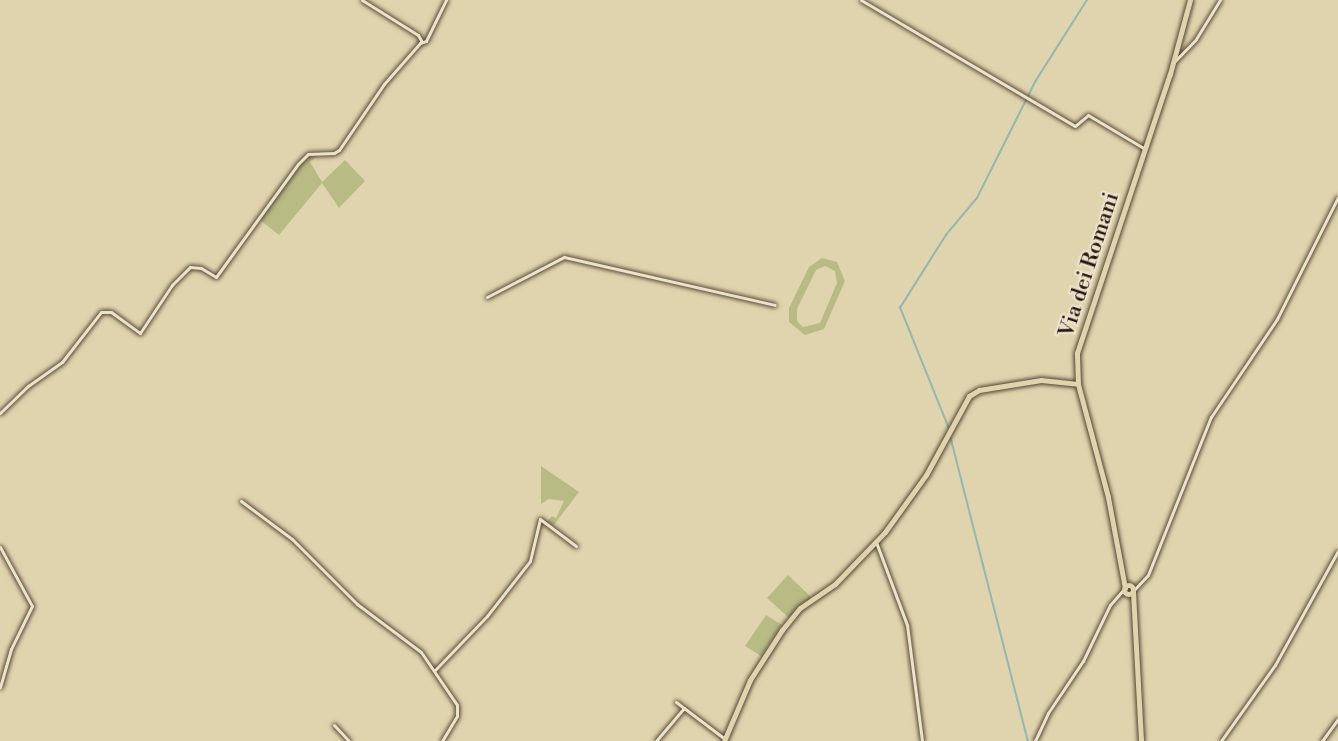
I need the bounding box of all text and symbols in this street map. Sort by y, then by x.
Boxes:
street label: Via dei Romani [1053,189,1125,341]

